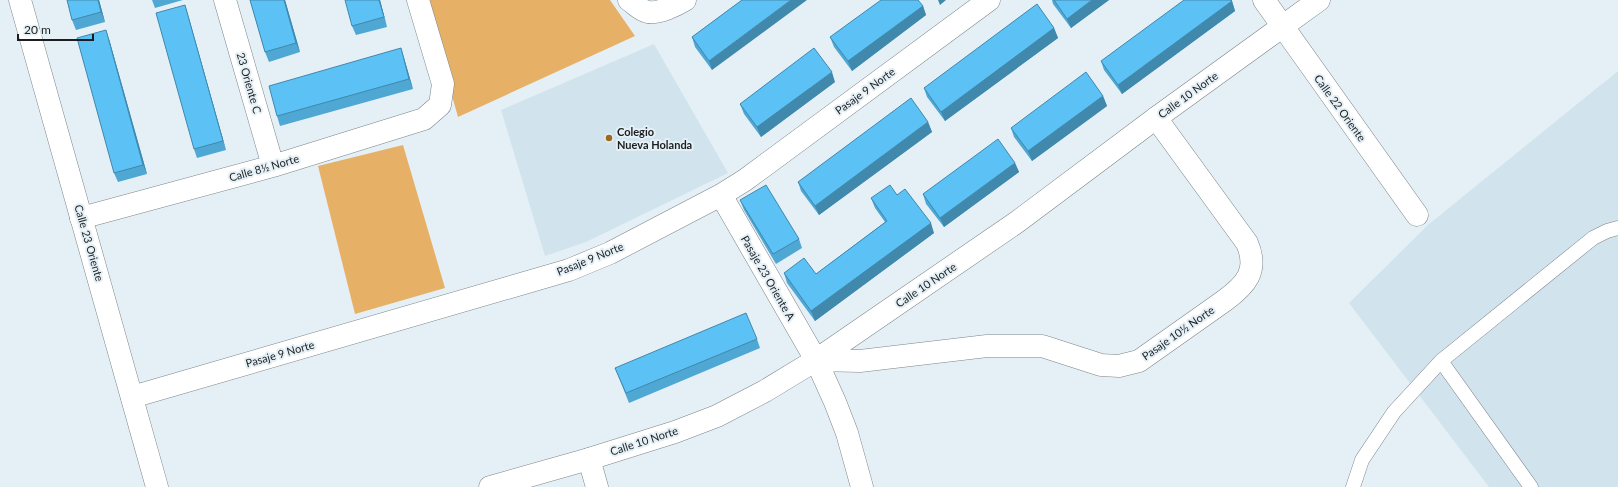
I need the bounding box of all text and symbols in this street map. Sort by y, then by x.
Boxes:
scale bar [18,16,93,42]
text: 20 m [24,22,51,37]
street label: 23 Oriente C [235,51,265,115]
street label: Pasaje 9 Norte [832,64,897,117]
street label: Calle 10 Norte [1155,69,1220,121]
street label: Calle 22 Oriente [1312,72,1369,144]
place label: Colegio Nueva Holanda [617,125,692,151]
marker: Colegio Nueva Holanda [604,133,614,143]
street label: Calle 8½ Norte [227,151,300,184]
street label: Calle 23 Oriente [72,203,107,283]
street label: Pasaje 23 Oriente A [739,233,798,323]
street label: Pasaje 9 Norte [555,239,625,278]
street label: Calle 10 Norte [893,259,959,310]
street label: Pasaje 10½ Norte [1139,303,1216,362]
street label: Pasaje 9 Norte [244,337,316,370]
street label: Calle 10 Norte [608,423,680,458]

